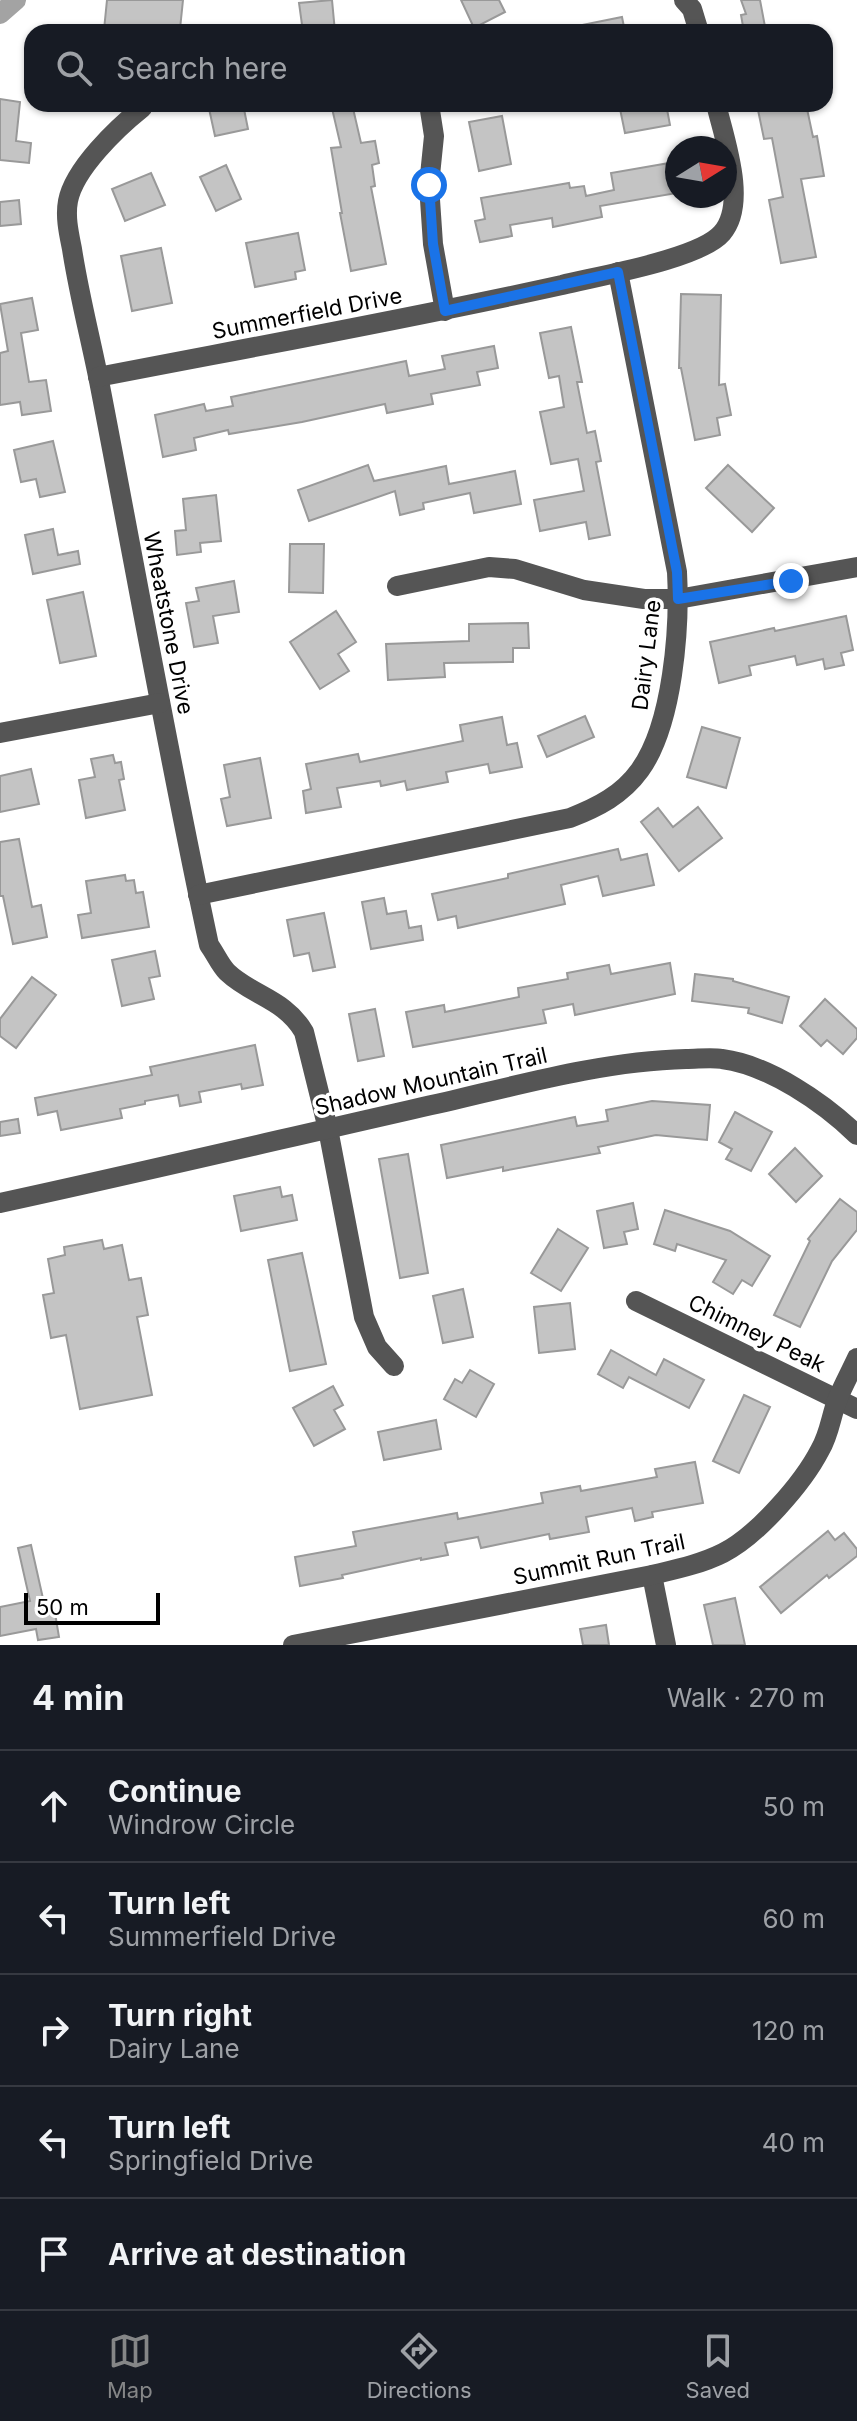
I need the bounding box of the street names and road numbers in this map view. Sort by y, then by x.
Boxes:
street label: Summerfield Drive [210,282,404,344]
street label: Wheatstone Drive [139,529,199,717]
street label: Dairy Lane [626,598,666,712]
street label: Shadow Mountain Trail [312,1042,550,1120]
street label: Chimney Peak [684,1289,830,1377]
street label: Summit Run Trail [511,1528,687,1590]

